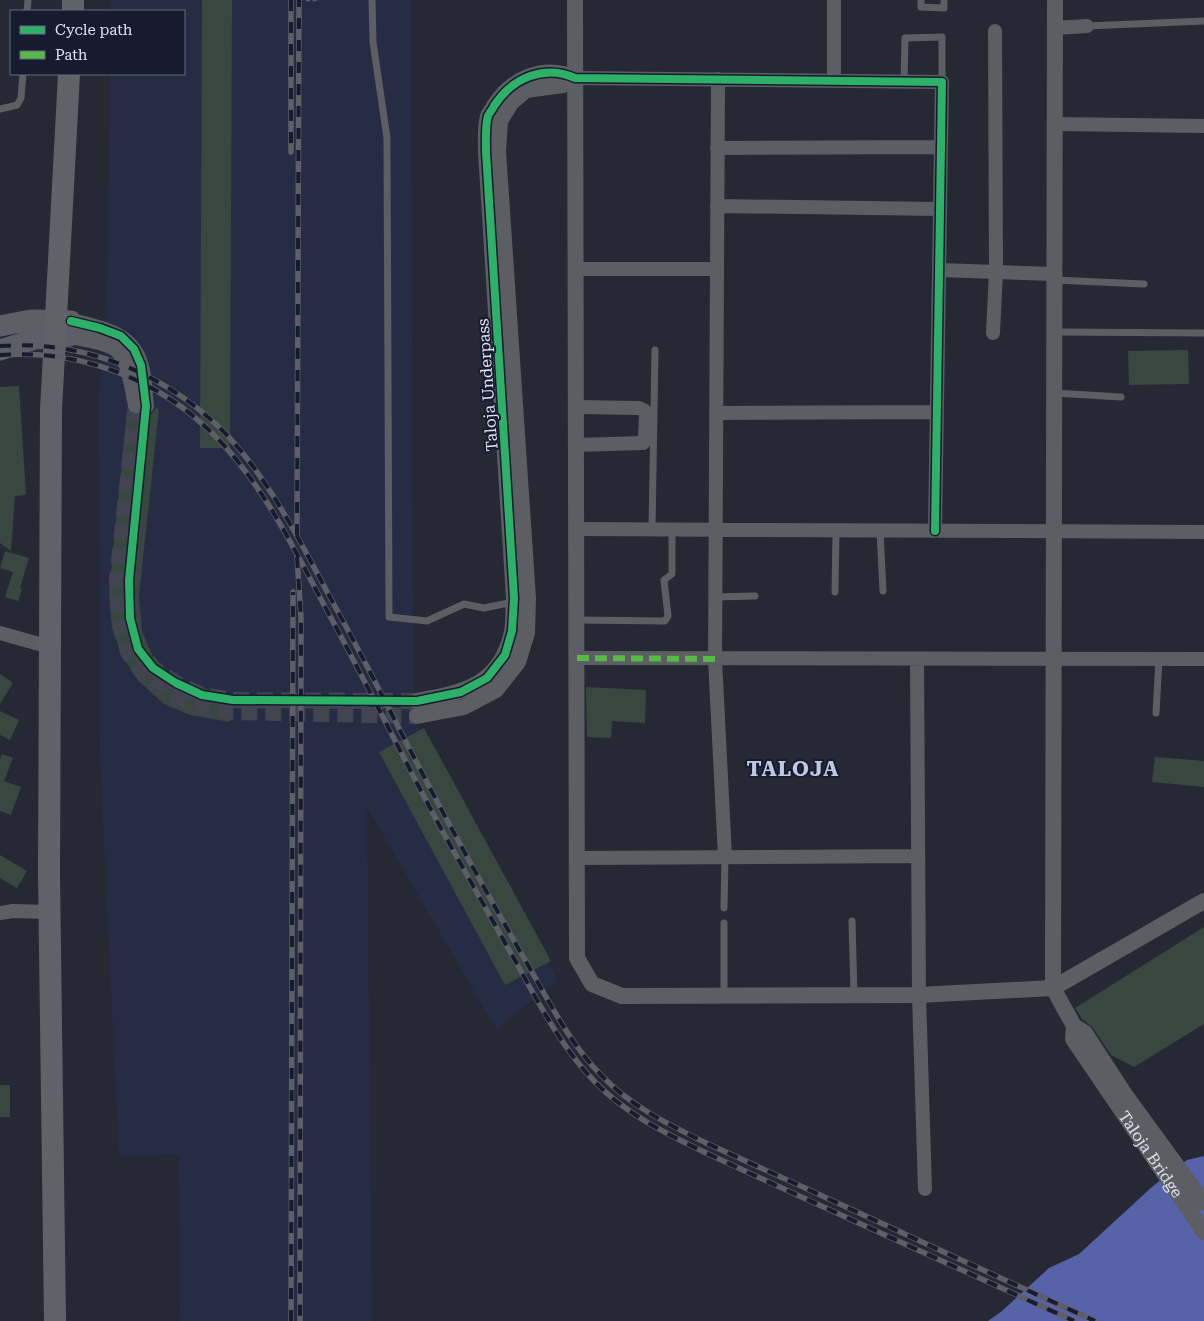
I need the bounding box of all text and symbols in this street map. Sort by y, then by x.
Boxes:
legend [10,10,185,75]
text: Cycle path [55,21,133,39]
text: Path [55,46,88,64]
street label: Taloja Underpass [473,318,502,452]
district label: TALOJA [746,757,840,781]
street label: Taloja Bridge [1114,1107,1187,1201]

